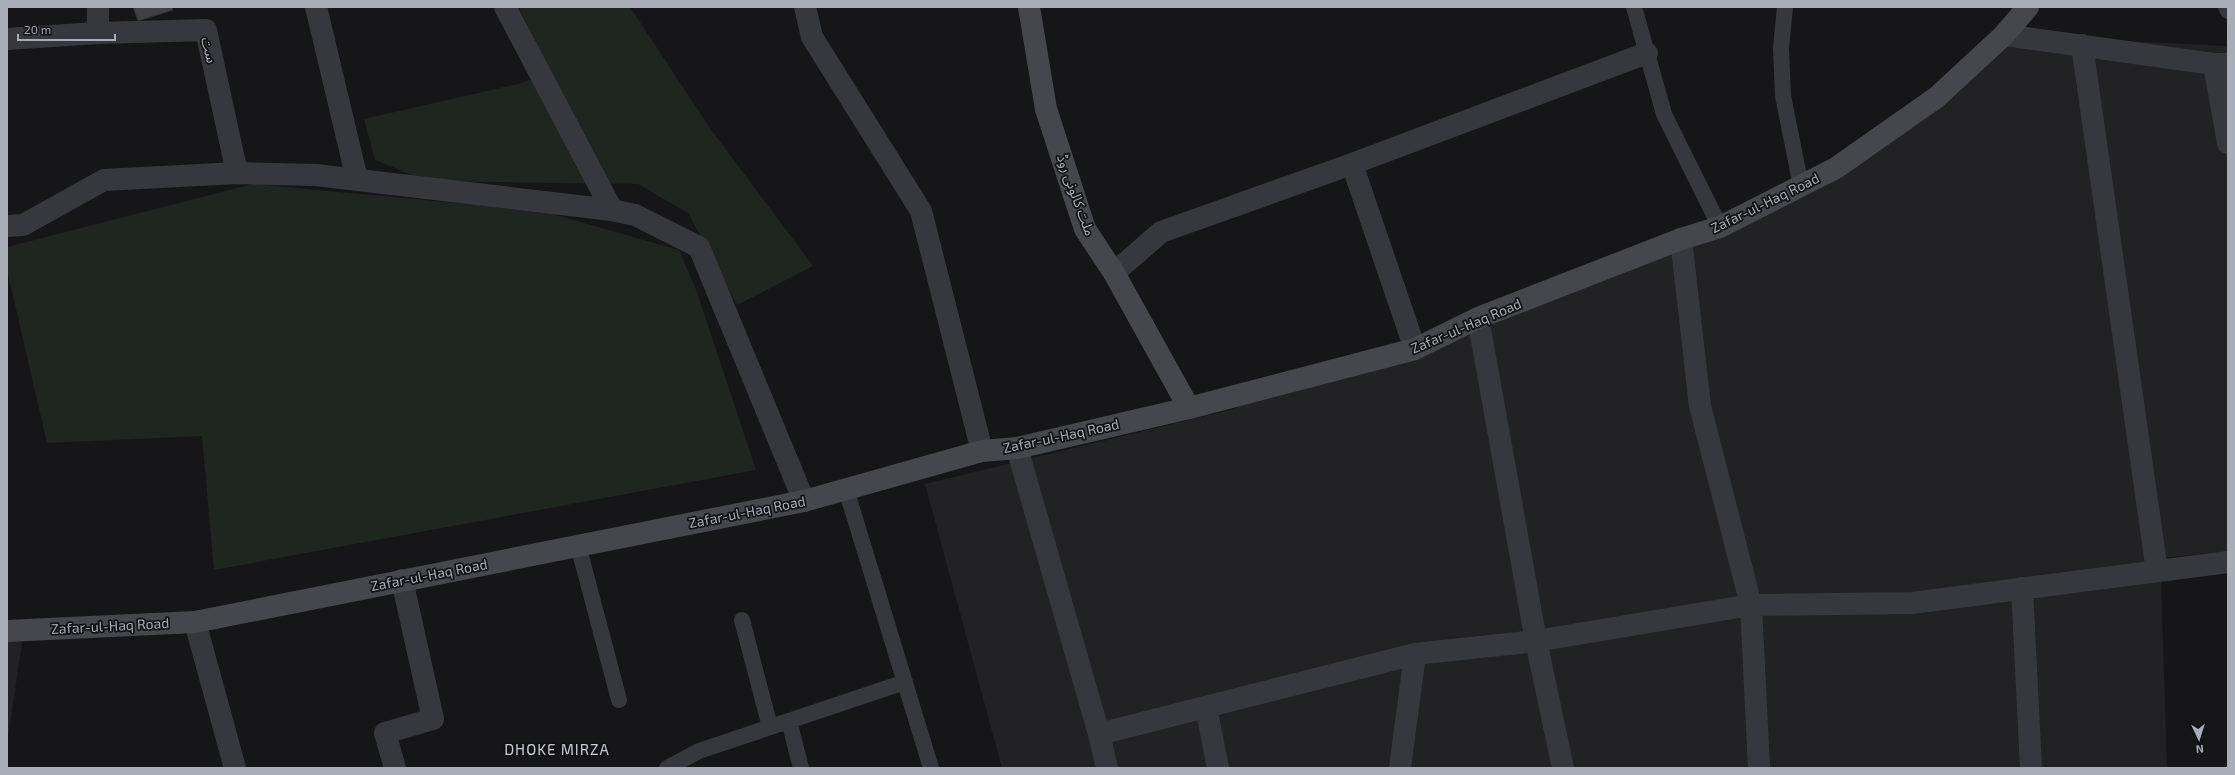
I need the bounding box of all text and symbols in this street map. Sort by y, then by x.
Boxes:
scale bar [18,16,115,42]
text: 20 m [24,22,51,36]
street label: ست [198,35,221,65]
street label: ملت کالونی روڈ [1053,152,1099,238]
street label: Zafar-ul-Haq Road [1708,169,1822,236]
street label: Zafar-ul-Haq Road [1408,295,1524,356]
street label: Zafar-ul-Haq Road [1001,415,1121,456]
street label: Zafar-ul-Haq Road [687,492,807,531]
street label: Zafar-ul-Haq Road [369,555,489,594]
street label: Zafar-ul-Haq Road [50,614,170,637]
north arrow [2179,719,2219,759]
district label: DHOKE MIRZA [504,740,610,758]
text: N [2195,743,2204,756]

